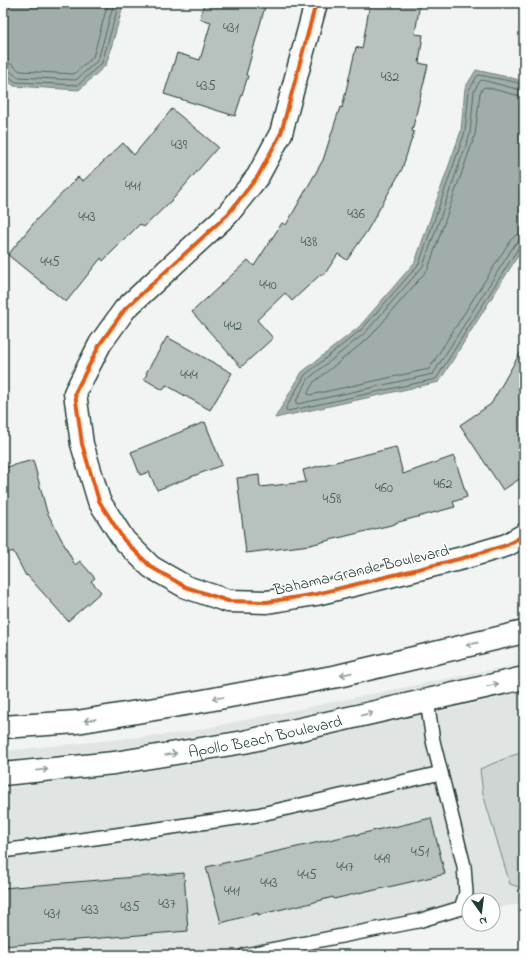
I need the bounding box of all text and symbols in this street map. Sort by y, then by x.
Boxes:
house number: 431 [223,18,240,39]
house number: 432 [381,67,399,88]
house number: 435 [196,76,216,97]
house number: 439 [171,135,188,156]
house number: 441 [125,176,142,197]
house number: 436 [347,204,365,225]
house number: 443 [78,207,96,228]
house number: 438 [301,232,317,253]
house number: 445 [40,252,60,273]
house number: 440 [259,275,277,296]
house number: 442 [224,316,242,337]
house number: 444 [180,365,198,386]
house number: 462 [434,474,452,495]
house number: 460 [375,478,393,499]
house number: 458 [322,489,342,510]
street label: Bahama Grande Boulevard [270,539,451,603]
one-way arrow [466,641,479,649]
one-way arrow [340,671,353,679]
one-way arrow [486,681,499,688]
one-way arrow [212,694,225,702]
street label: Apollo Beach Boulevard [187,710,345,765]
one-way arrow [360,710,373,718]
one-way arrow [84,716,97,724]
one-way arrow [164,750,177,758]
one-way arrow [35,767,48,774]
house number: 451 [411,842,430,863]
house number: 449 [374,849,391,870]
house number: 447 [336,857,354,878]
house number: 445 [297,865,317,886]
house number: 443 [260,873,278,894]
house number: 441 [224,881,241,902]
north arrow [461,892,501,932]
house number: 437 [158,894,176,915]
house number: 435 [120,897,140,918]
house number: 433 [81,900,99,921]
house number: 431 [44,904,61,925]
text: N [478,912,489,929]

